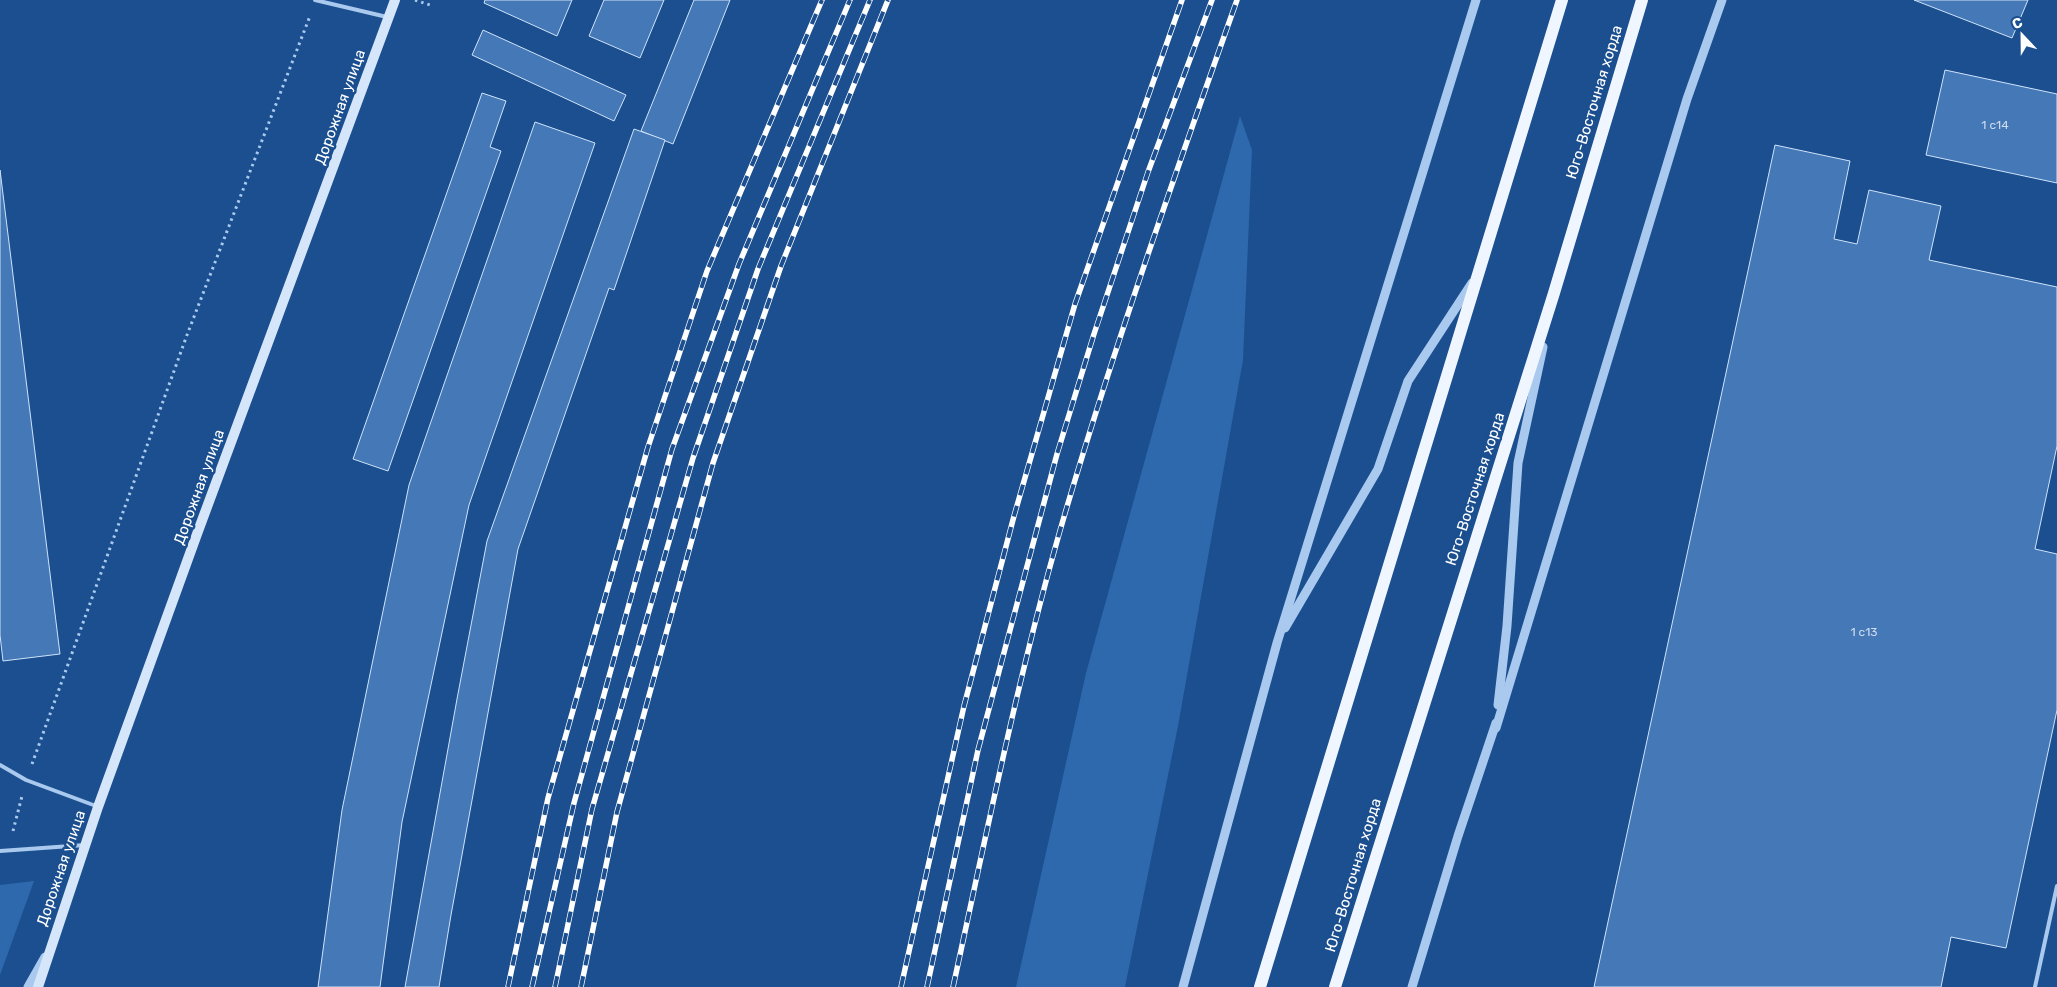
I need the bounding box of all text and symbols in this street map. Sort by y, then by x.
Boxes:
north arrow [1997,10,2047,60]
text: С [2010,14,2025,33]
street label: Юго-Восточная хорда [1562,23,1626,181]
street label: Дорожная улица [311,47,369,167]
house number: 1 с14 [1981,118,2009,132]
street label: Юго-Восточная хорда [1442,410,1508,568]
street label: Дорожная улица [170,427,228,547]
house number: 1 с13 [1850,625,1878,639]
street label: Юго-Восточная хорда [1321,796,1385,954]
street label: Дорожная улица [33,808,89,928]

